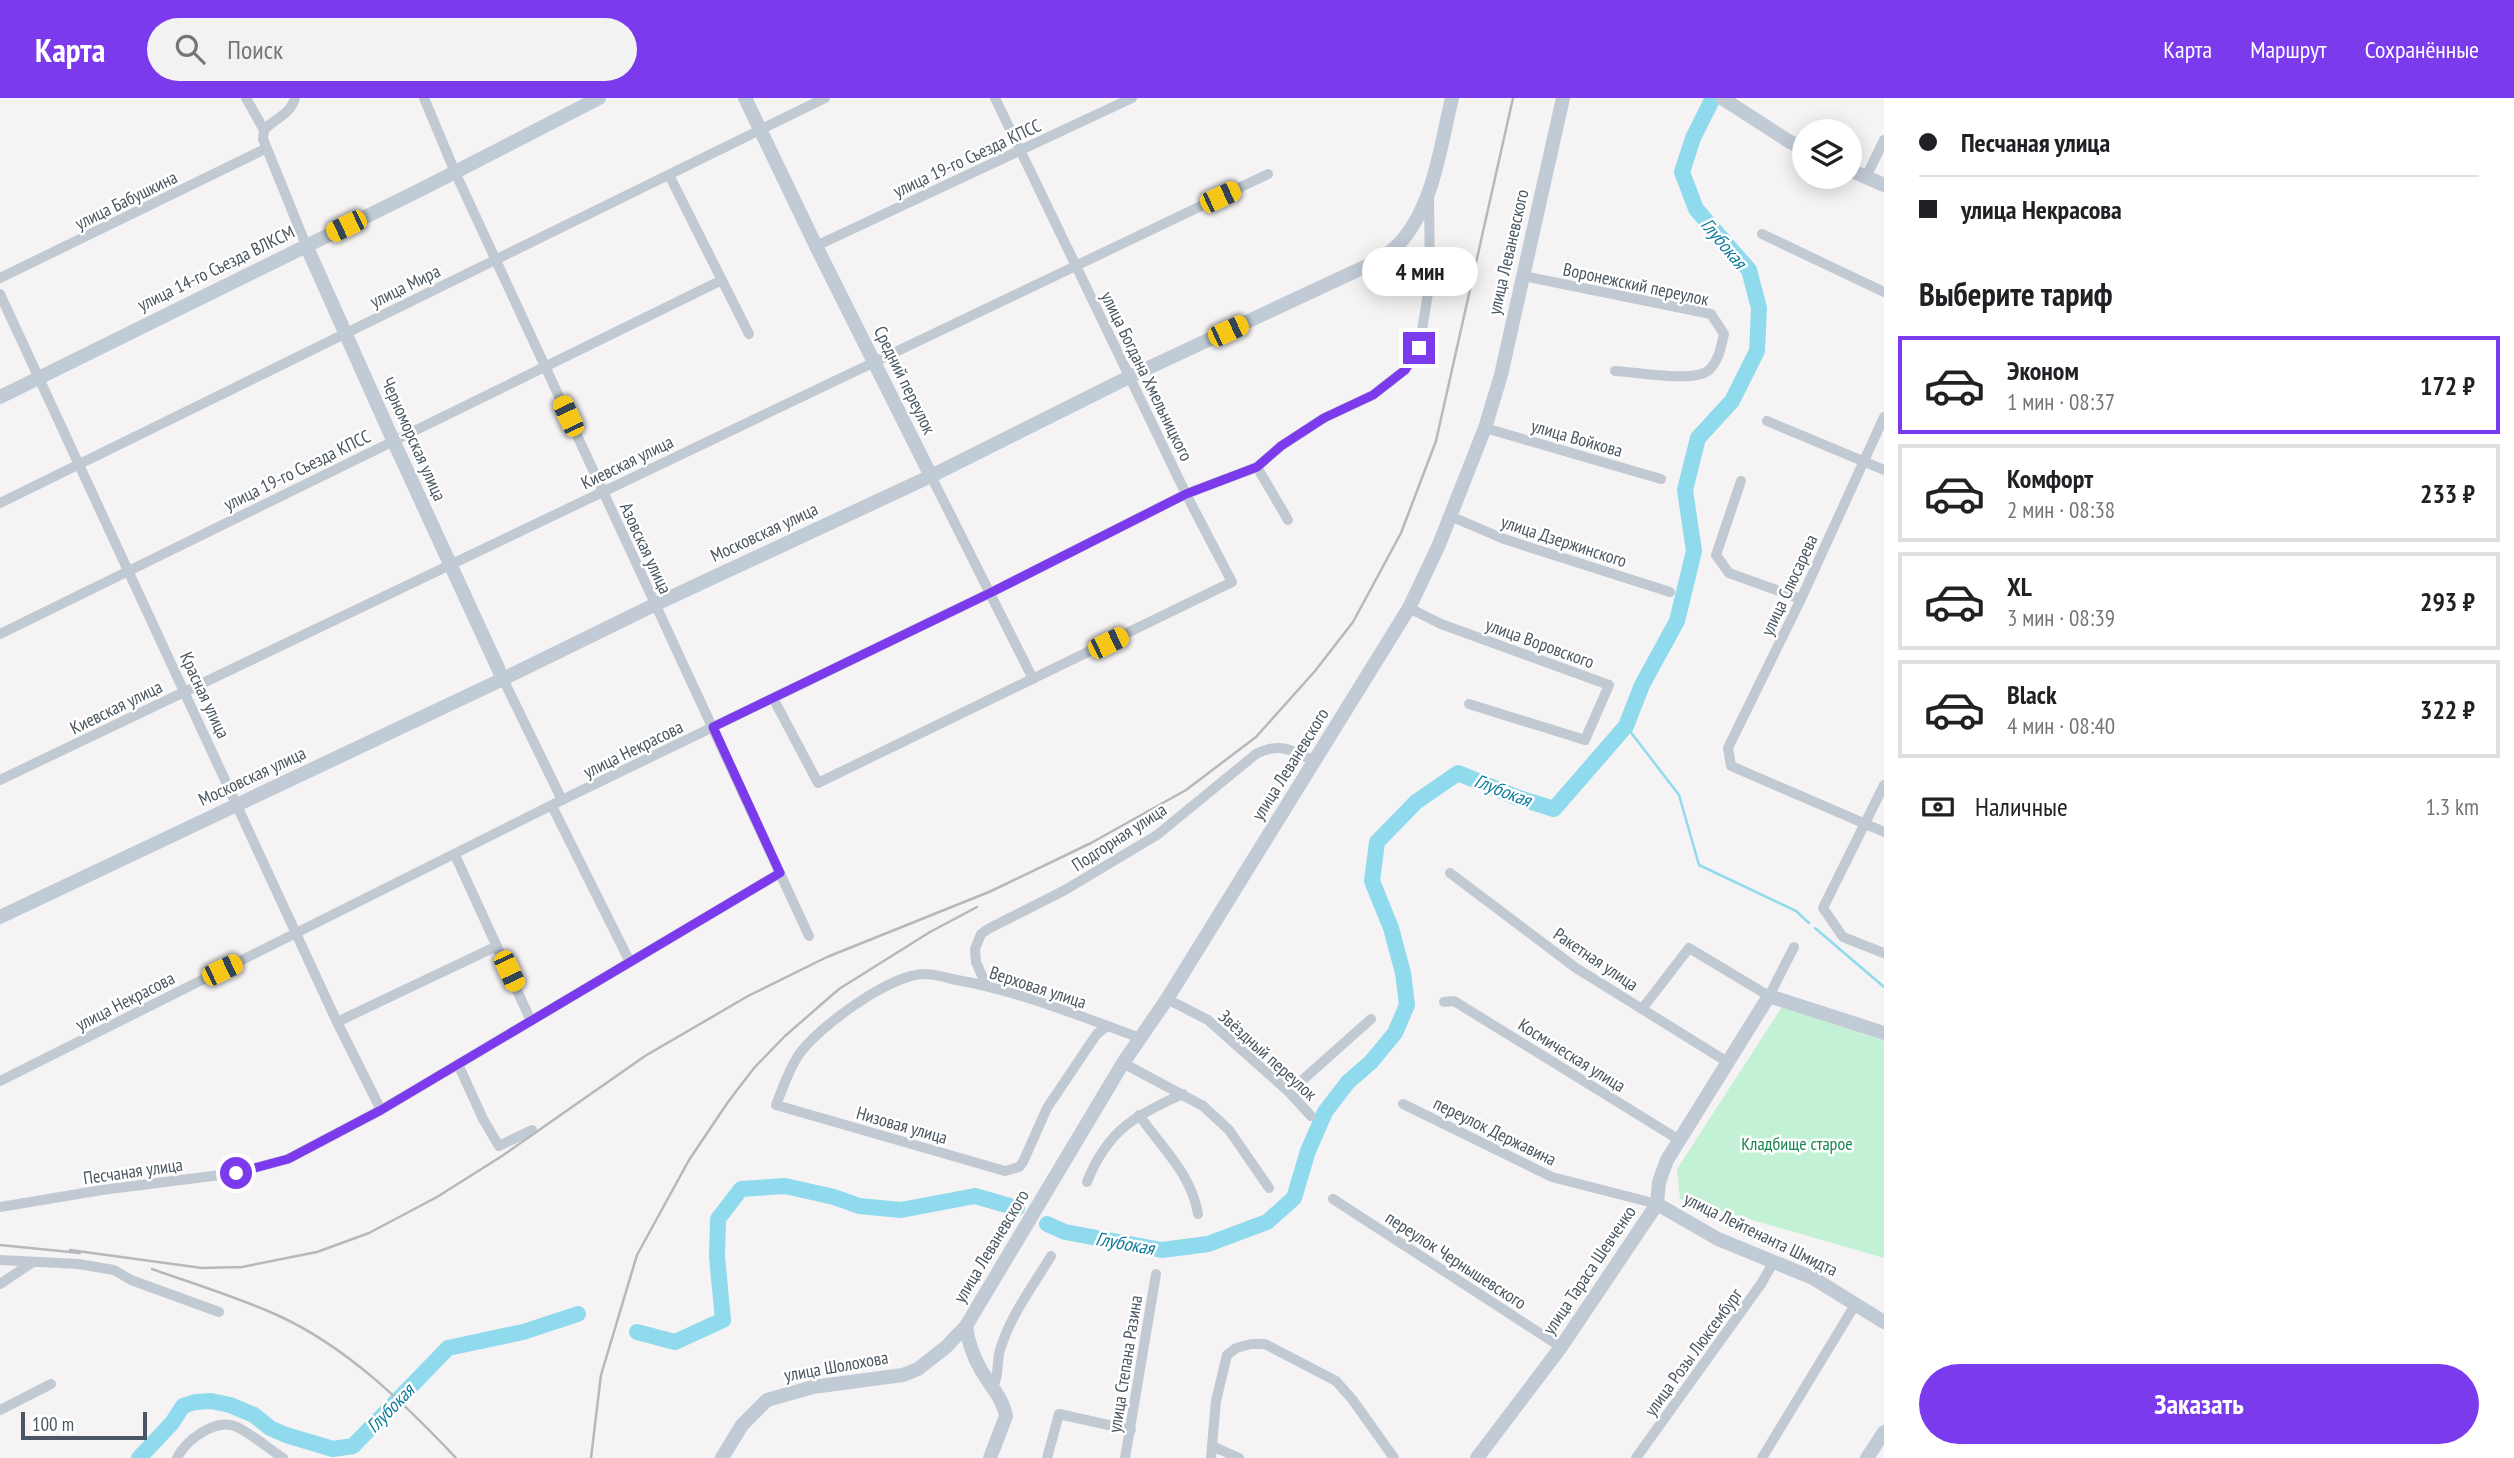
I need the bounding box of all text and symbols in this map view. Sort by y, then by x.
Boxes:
search box [147,18,637,81]
text: Карта [35,28,105,71]
icon: search [171,30,209,68]
text: Поиск [227,33,283,66]
text: Карта [2163,34,2212,65]
text: Маршрут [2250,34,2327,65]
text: Сохранённые [2365,34,2479,65]
street label: улица 19-го Съезда КПСС [889,114,1045,202]
map controls [1792,119,1862,189]
button: layers [1792,119,1862,189]
text: Песчаная улица [1961,126,2110,159]
street label: улица Бабушкина [71,165,181,235]
car [1197,179,1244,215]
street label: улица Леваневского [1482,187,1534,317]
text: улица Некрасова [1961,193,2122,226]
car [323,207,370,245]
water label: Глубокая [1696,213,1753,274]
street label: улица 14-го Съезда ВЛКСМ [134,220,298,316]
callout: 4 мин [1361,246,1477,296]
text: 4 мин [1395,257,1445,286]
street label: Воронежский переулок [1561,257,1711,311]
street label: улица Мира [366,259,444,313]
text: Выберите тариф [1919,273,2113,315]
street label: улица Богдана Хмельницкого [1096,287,1198,465]
car [1205,313,1252,349]
street label: Средний переулок [869,322,941,438]
route end [1403,332,1435,364]
icon: car [1923,354,1986,417]
text: Эконом [2007,354,2079,387]
text: 172 ₽ [2420,369,2475,402]
street label: Черноморская улица [376,374,452,504]
text: 1 мин · 08:37 [2007,387,2115,416]
car [550,393,587,439]
street label: улица Войкова [1529,414,1625,462]
street label: улица 19-го Съезда КПСС [220,424,374,516]
street label: Киевская улица [577,430,677,494]
icon: car [1923,462,1986,525]
text: Комфорт [2007,462,2093,495]
text: 233 ₽ [2420,477,2475,510]
text: 2 мин · 08:38 [2007,495,2115,524]
street label: Московская улица [707,497,821,567]
street label: Азовская улица [615,499,677,597]
street label: улица Дзержинского [1498,510,1630,572]
street label: улица Слюсарева [1755,531,1823,639]
icon: car [1923,570,1986,633]
text: XL [2007,570,2032,603]
text: 293 ₽ [2420,585,2475,618]
text: 3 мин · 08:39 [2007,603,2115,632]
street label: улица Воровского [1483,613,1598,673]
car [1085,624,1132,662]
street label: Красная улица [175,648,235,742]
street label: Киевская улица [66,675,166,739]
icon: car [1923,678,1986,741]
text: Black [2007,678,2057,711]
text: 322 ₽ [2420,693,2475,726]
street label: улица Леваневского [1246,703,1334,824]
text: 4 мин · 08:40 [2007,711,2115,740]
street label: улица Некрасова [579,715,687,783]
street label: Московская улица [195,741,309,811]
water label: Глубокая [1471,768,1536,812]
icon: cash [1919,788,1957,826]
text: Наличные [1975,790,2068,823]
text: 1.3 km [2425,792,2479,821]
street label: Подгорная улица [1067,798,1171,876]
street label: Ракетная улица [1549,922,1643,996]
car [491,948,528,994]
car [199,951,246,989]
street label: Верховая улица [987,961,1089,1013]
street label: улица Некрасова [72,966,178,1036]
street label: Звёздный переулок [1214,1005,1322,1105]
street label: Космическая улица [1514,1013,1630,1097]
street label: переулок Державина [1430,1091,1560,1171]
street label: Низовая улица [854,1101,950,1149]
park label: Кладбище старое [1741,1132,1853,1155]
street label: Песчаная улица [82,1153,184,1189]
route start [220,1157,252,1189]
street label: улица Леваневского [948,1185,1034,1307]
street label: улица Лейтенанта Шмидта [1680,1187,1842,1281]
street label: улица Тараса Шевченко [1537,1201,1641,1339]
street label: переулок Чернышевского [1381,1206,1531,1314]
water label: Глубокая [1094,1226,1158,1260]
street label: улица Розы Люксембург [1639,1283,1748,1421]
street label: улица Степана Разина [1103,1294,1147,1434]
street label: улица Шолохова [782,1346,890,1386]
button: Заказать [1919,1364,2479,1444]
water label: Глубокая [361,1377,420,1437]
scale bar [21,1409,147,1441]
text: 100 m [32,1412,74,1436]

